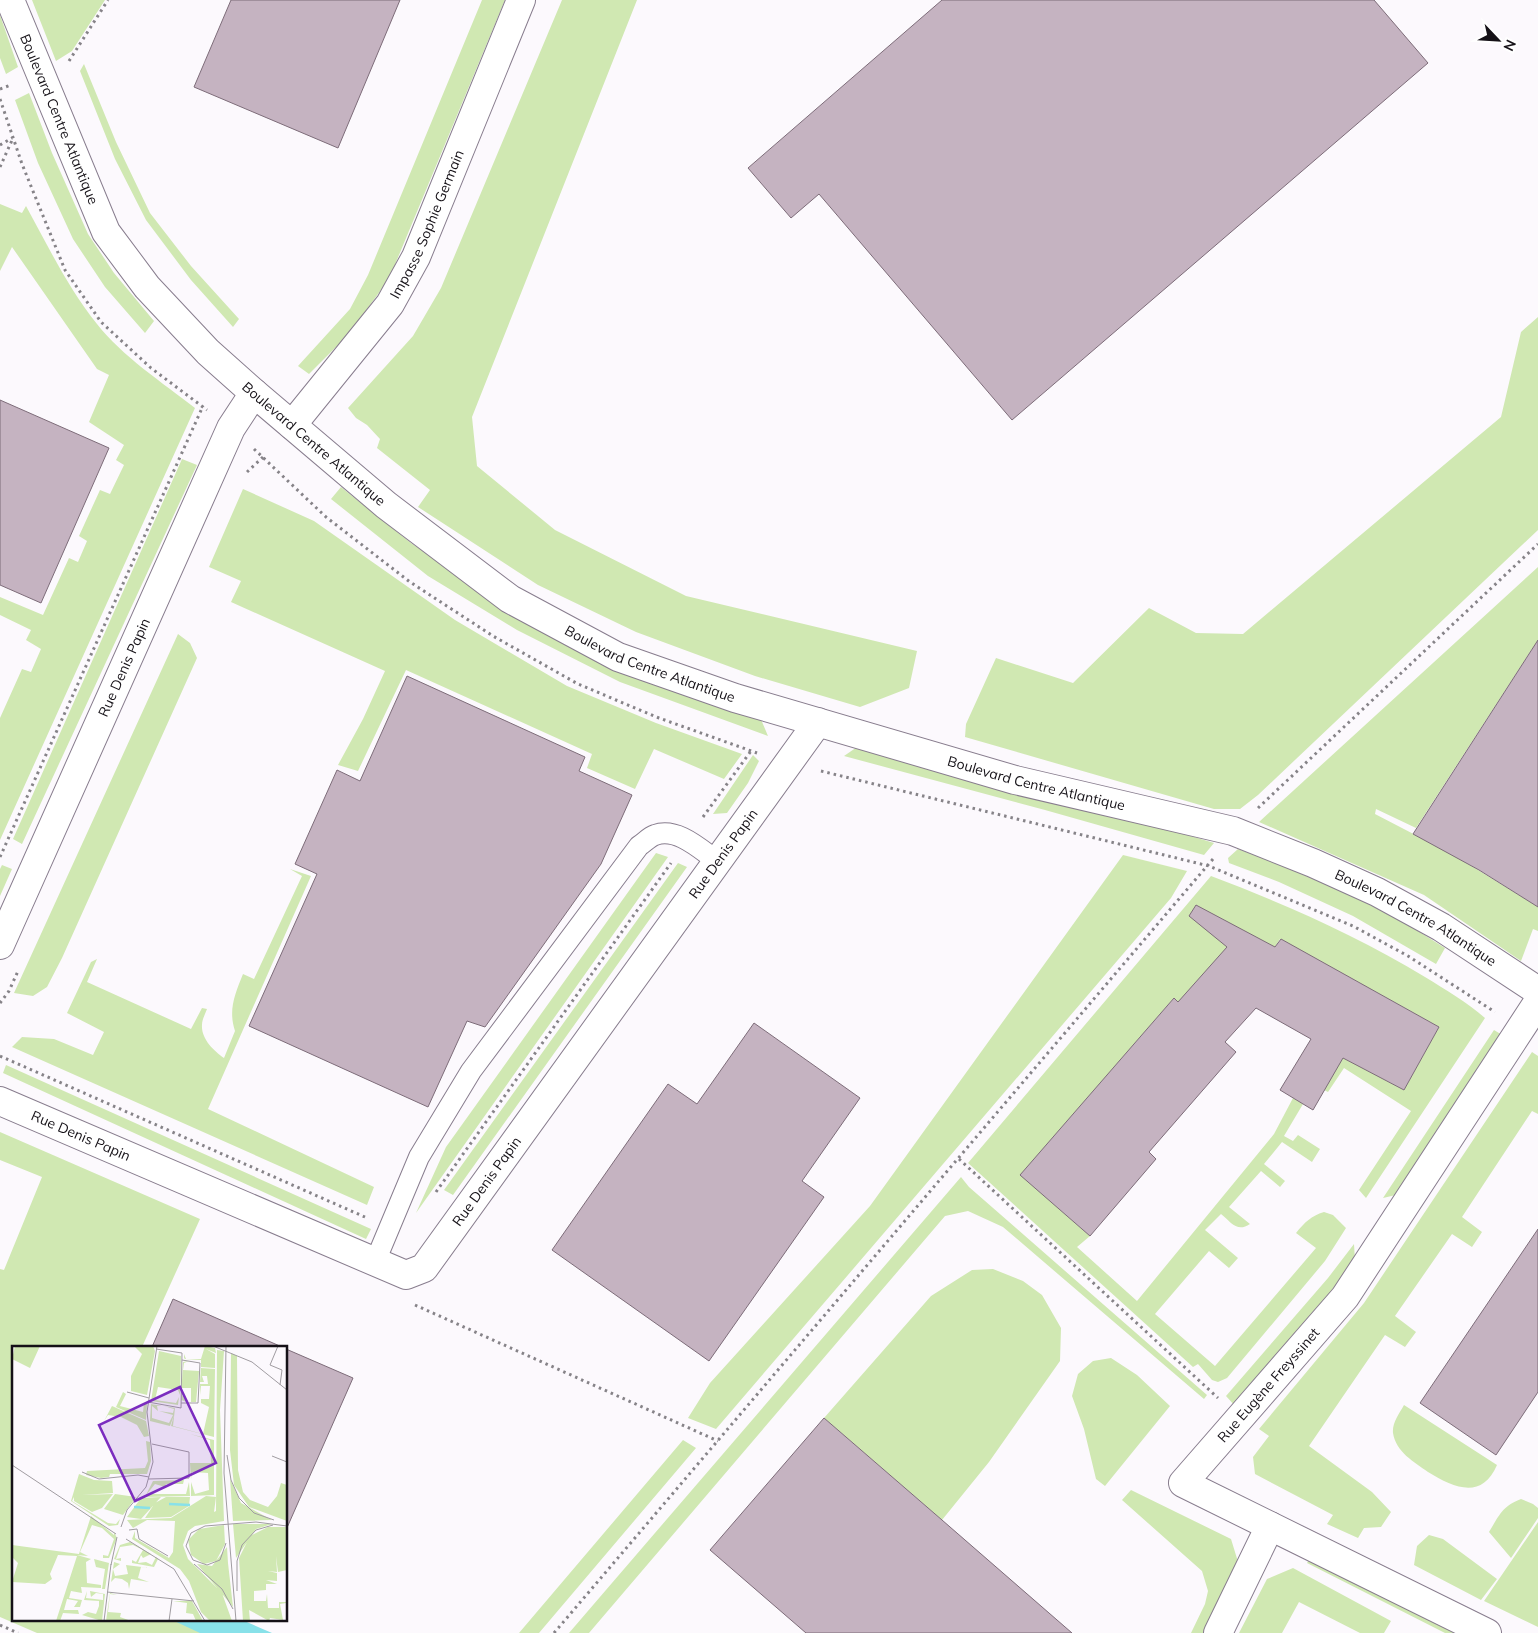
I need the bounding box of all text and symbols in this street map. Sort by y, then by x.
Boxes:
north arrow [1473,15,1523,65]
street label: Boulevard Centre Atlantique [16,31,103,207]
text: N [1499,37,1520,54]
street label: Impasse Sophie Germain [386,147,468,302]
street label: Boulevard Centre Atlantique [238,378,389,510]
street label: Rue Denis Papin [94,615,154,720]
street label: Boulevard Centre Atlantique [562,621,738,706]
street label: Boulevard Centre Atlantique [945,752,1127,814]
street label: Rue Denis Papin [685,805,761,902]
street label: Boulevard Centre Atlantique [1332,865,1500,970]
street label: Rue Denis Papin [28,1106,133,1165]
street label: Rue Denis Papin [448,1133,525,1230]
street label: Rue Eugène Freyssinet [1213,1324,1323,1446]
inset map [12,1346,288,1620]

